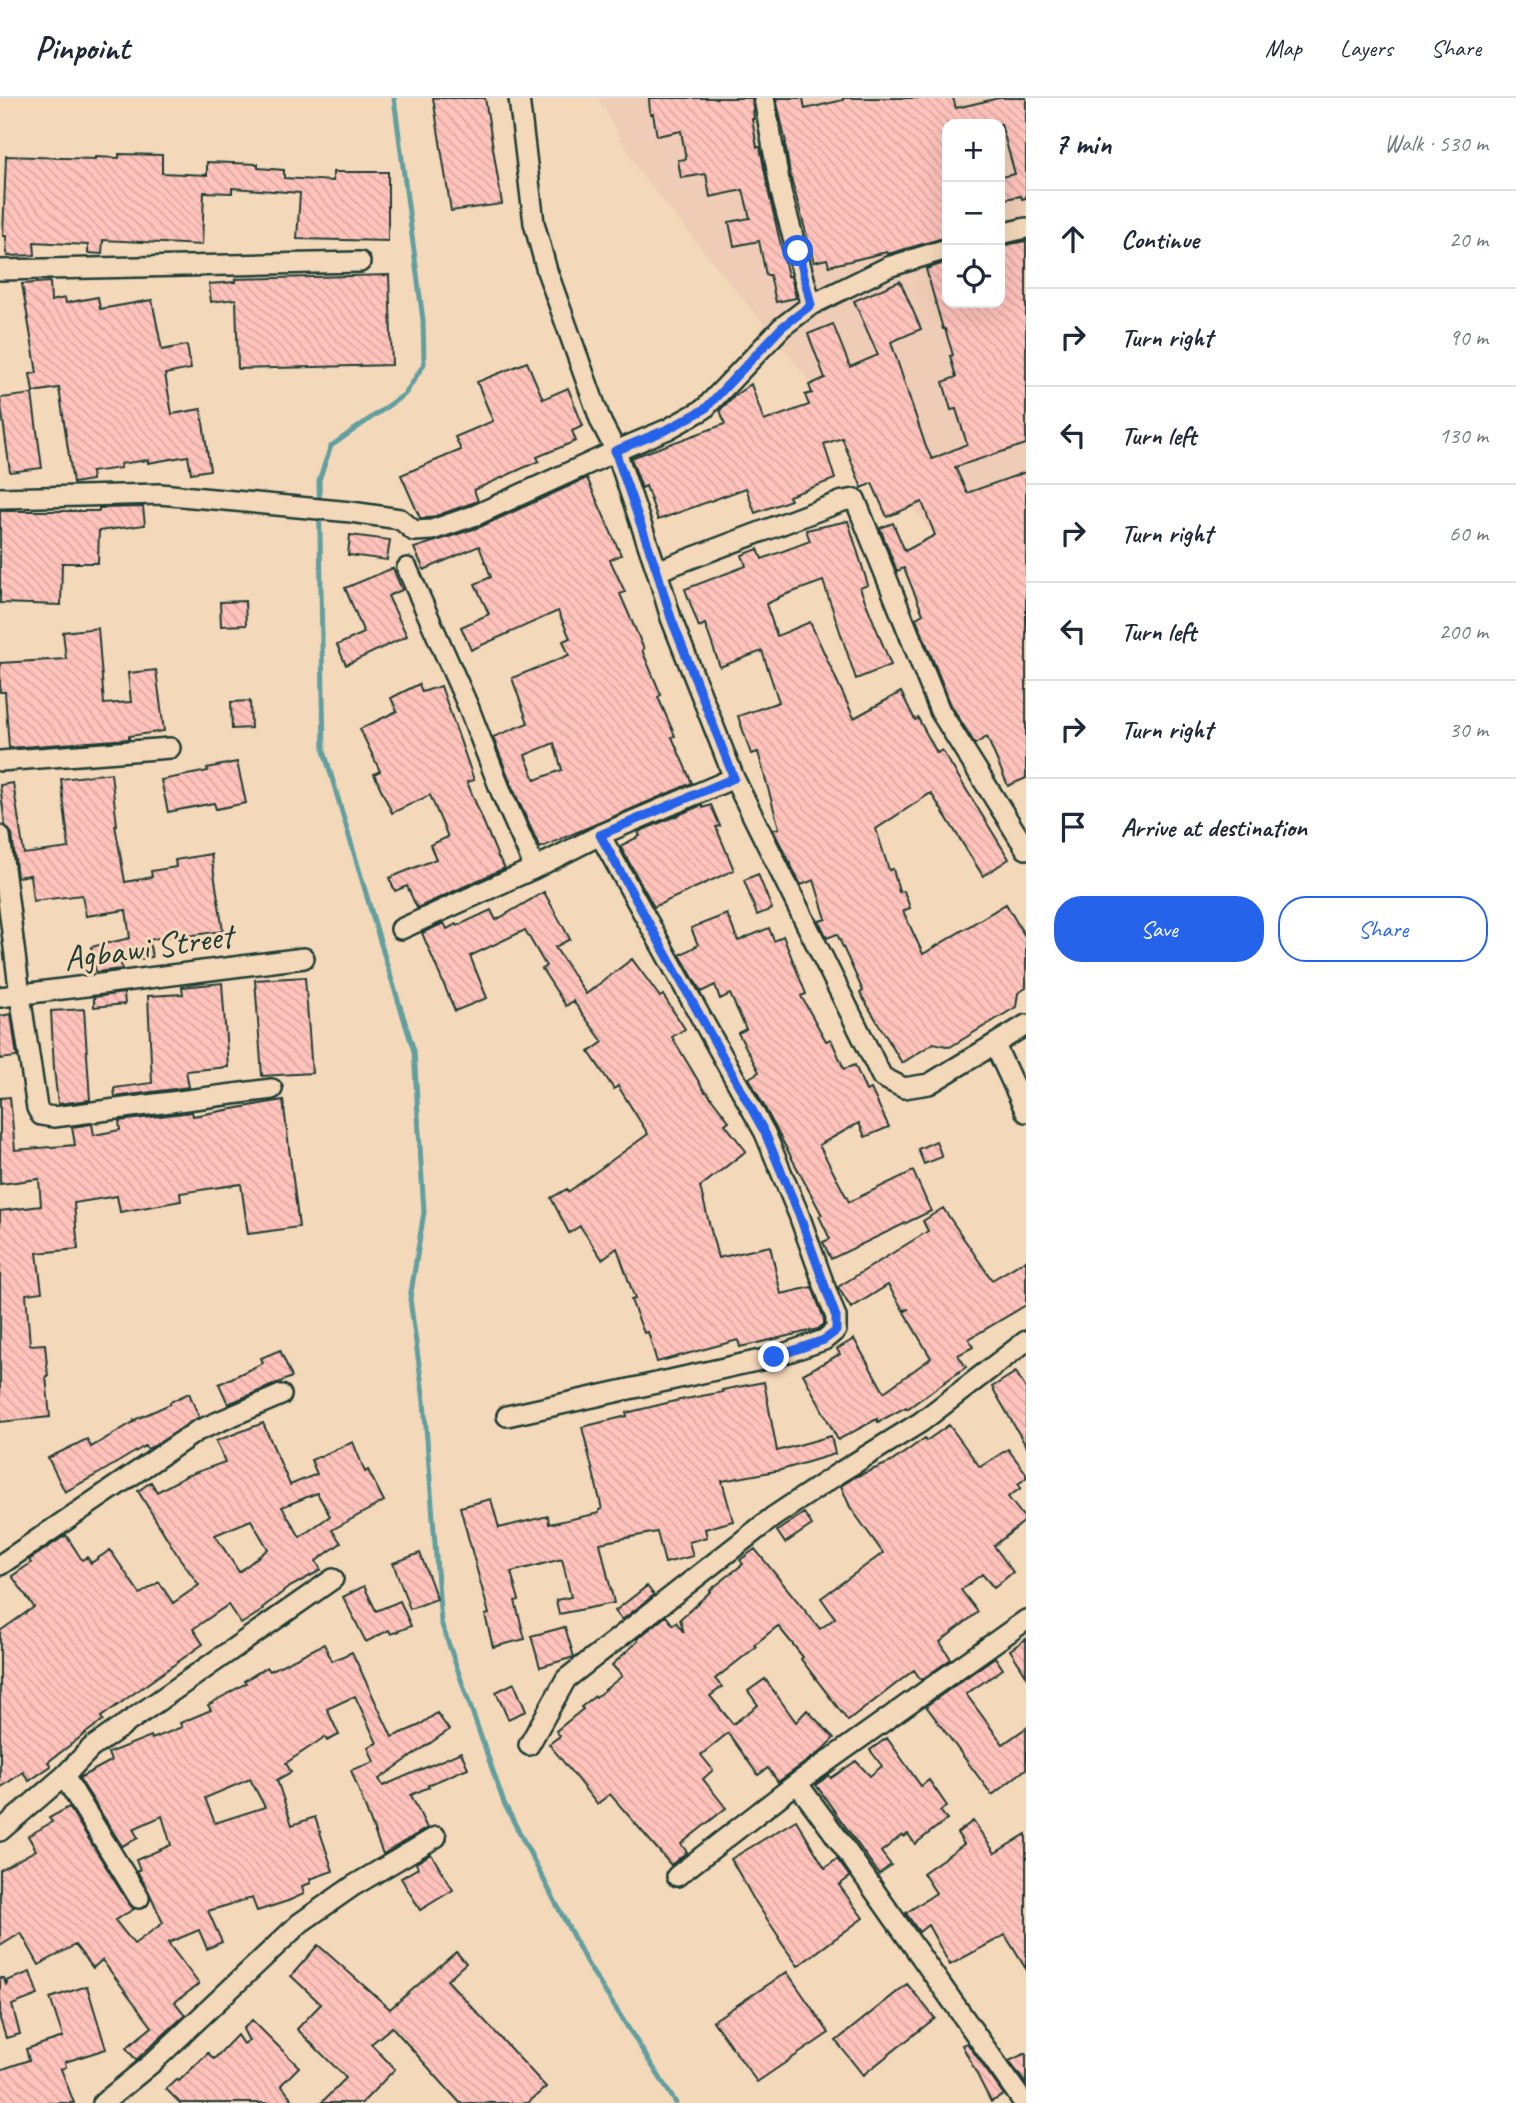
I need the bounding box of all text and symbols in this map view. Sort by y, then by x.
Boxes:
text: Pinpoint [35,27,129,69]
text: Map [1265,33,1302,63]
text: Layers [1340,33,1393,63]
text: Share [1431,33,1481,63]
map controls [942,119,1005,308]
button: + [942,119,1005,182]
text: 7 min [1054,125,1111,163]
text: Walk · 530 m [1384,129,1488,158]
button: − [942,182,1005,245]
icon: ahead [1054,220,1092,258]
text: Continue [1121,223,1199,256]
text: 20 m [1449,225,1488,254]
route start [782,235,813,266]
button: locate [942,245,1005,308]
icon: right [1054,318,1092,356]
text: Turn right [1121,321,1212,354]
text: 90 m [1449,323,1488,352]
icon: left [1054,416,1092,454]
text: Turn left [1121,419,1196,452]
text: 130 m [1439,421,1488,450]
icon: right [1054,514,1092,552]
text: Turn right [1121,517,1212,550]
text: 60 m [1449,519,1488,548]
icon: left [1054,612,1092,650]
text: Turn left [1121,615,1196,648]
text: 200 m [1439,617,1488,646]
icon: right [1054,710,1092,748]
text: Turn right [1121,713,1212,746]
text: 30 m [1449,715,1488,744]
icon: arrive [1054,808,1092,846]
text: Arrive at destination [1121,811,1307,844]
button: Save [1054,896,1264,962]
button: Share [1278,896,1488,962]
street label: Agbawi Street [61,912,240,981]
route end [758,1341,789,1372]

